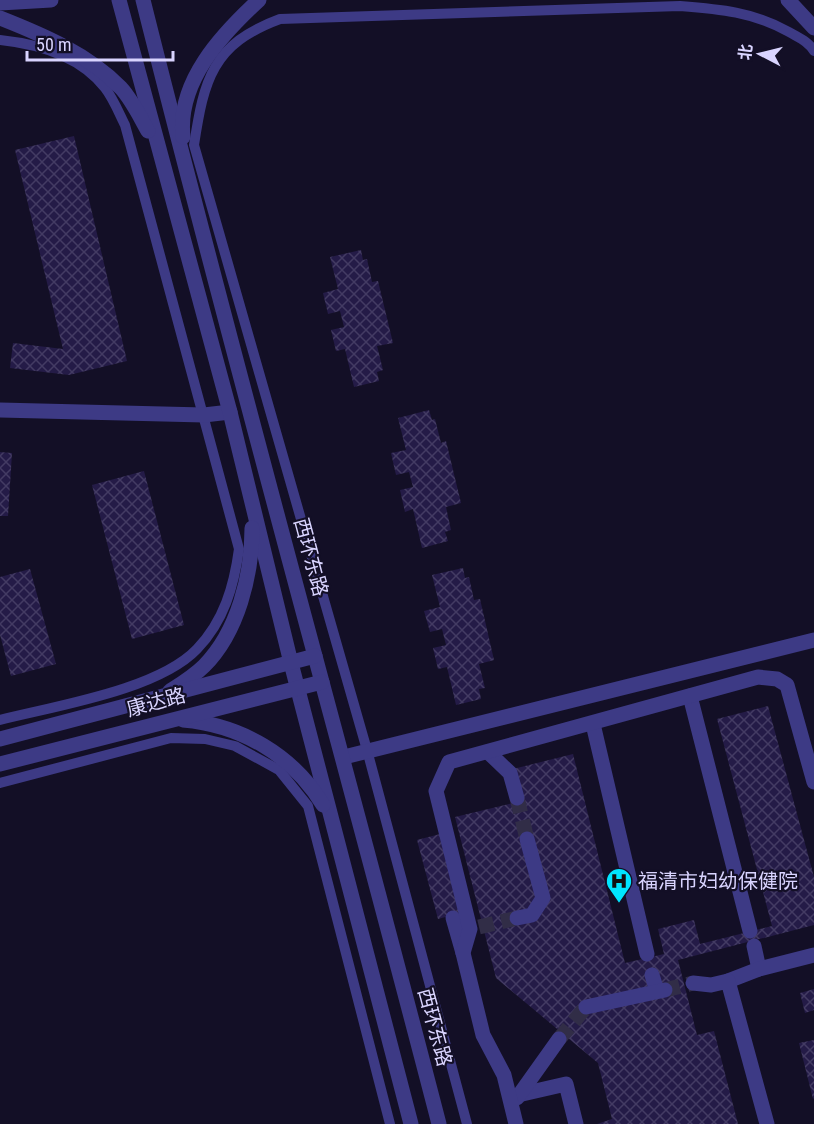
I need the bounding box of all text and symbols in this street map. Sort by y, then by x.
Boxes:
scale bar [27,24,172,62]
north arrow [730,24,790,84]
text: 50 m [36,34,71,55]
text: 北 [735,43,756,61]
street label: 西环东路 [289,515,333,599]
street label: 康达路 [124,683,188,721]
hospital icon: 福清市妇幼保健院 [604,866,634,904]
place label: 福清市妇幼保健院 [638,869,798,893]
street label: 西环东路 [413,985,457,1069]

